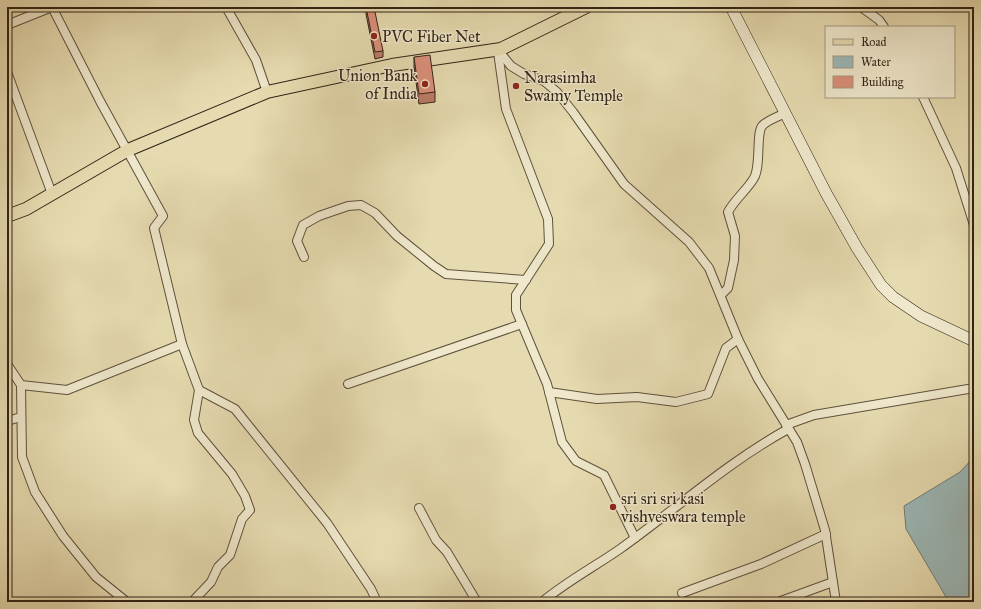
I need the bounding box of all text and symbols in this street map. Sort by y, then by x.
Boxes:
legend [825,26,955,98]
place label: PVC Fiber Net [382,27,481,46]
marker: PVC Fiber Net [369,31,379,41]
text: Road [861,35,887,49]
text: Water [861,55,891,69]
place label: Union Bank of India [338,66,418,103]
place label: Narasimha Swamy Temple [524,68,623,105]
text: Building [861,75,904,90]
marker: Union Bank of India [420,79,430,89]
marker: Narasimha Swamy Temple [511,81,521,91]
place label: sri sri sri kasi vishveswara temple [620,489,746,526]
marker: sri sri sri kasi vishveswara temple [608,502,618,512]

